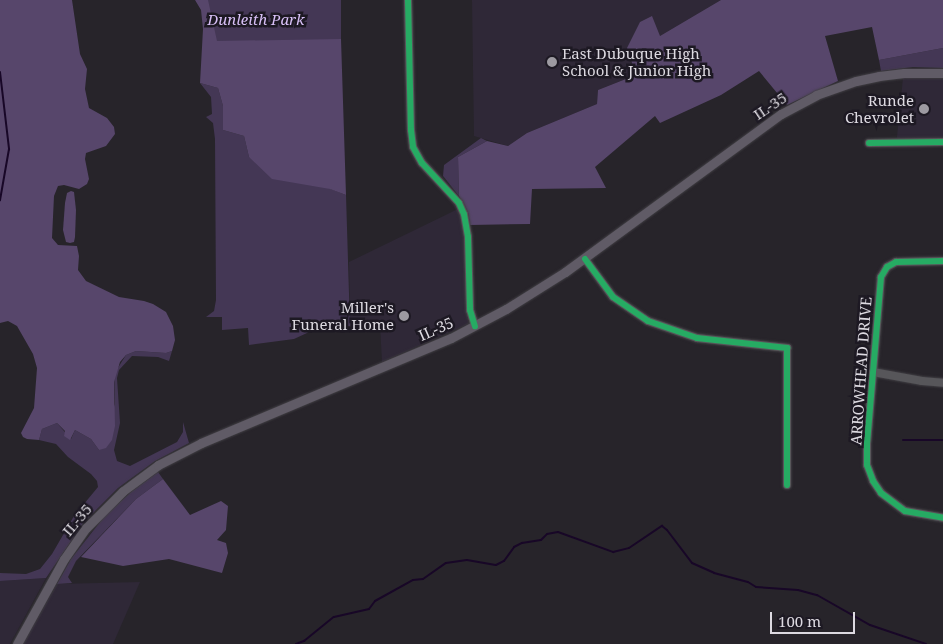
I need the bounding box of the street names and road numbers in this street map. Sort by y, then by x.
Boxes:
street label: IL-35 [750,88,790,124]
street label: ARROWHEAD DRIVE [847,296,875,446]
street label: IL-35 [416,313,456,345]
street label: IL-35 [58,500,96,540]

